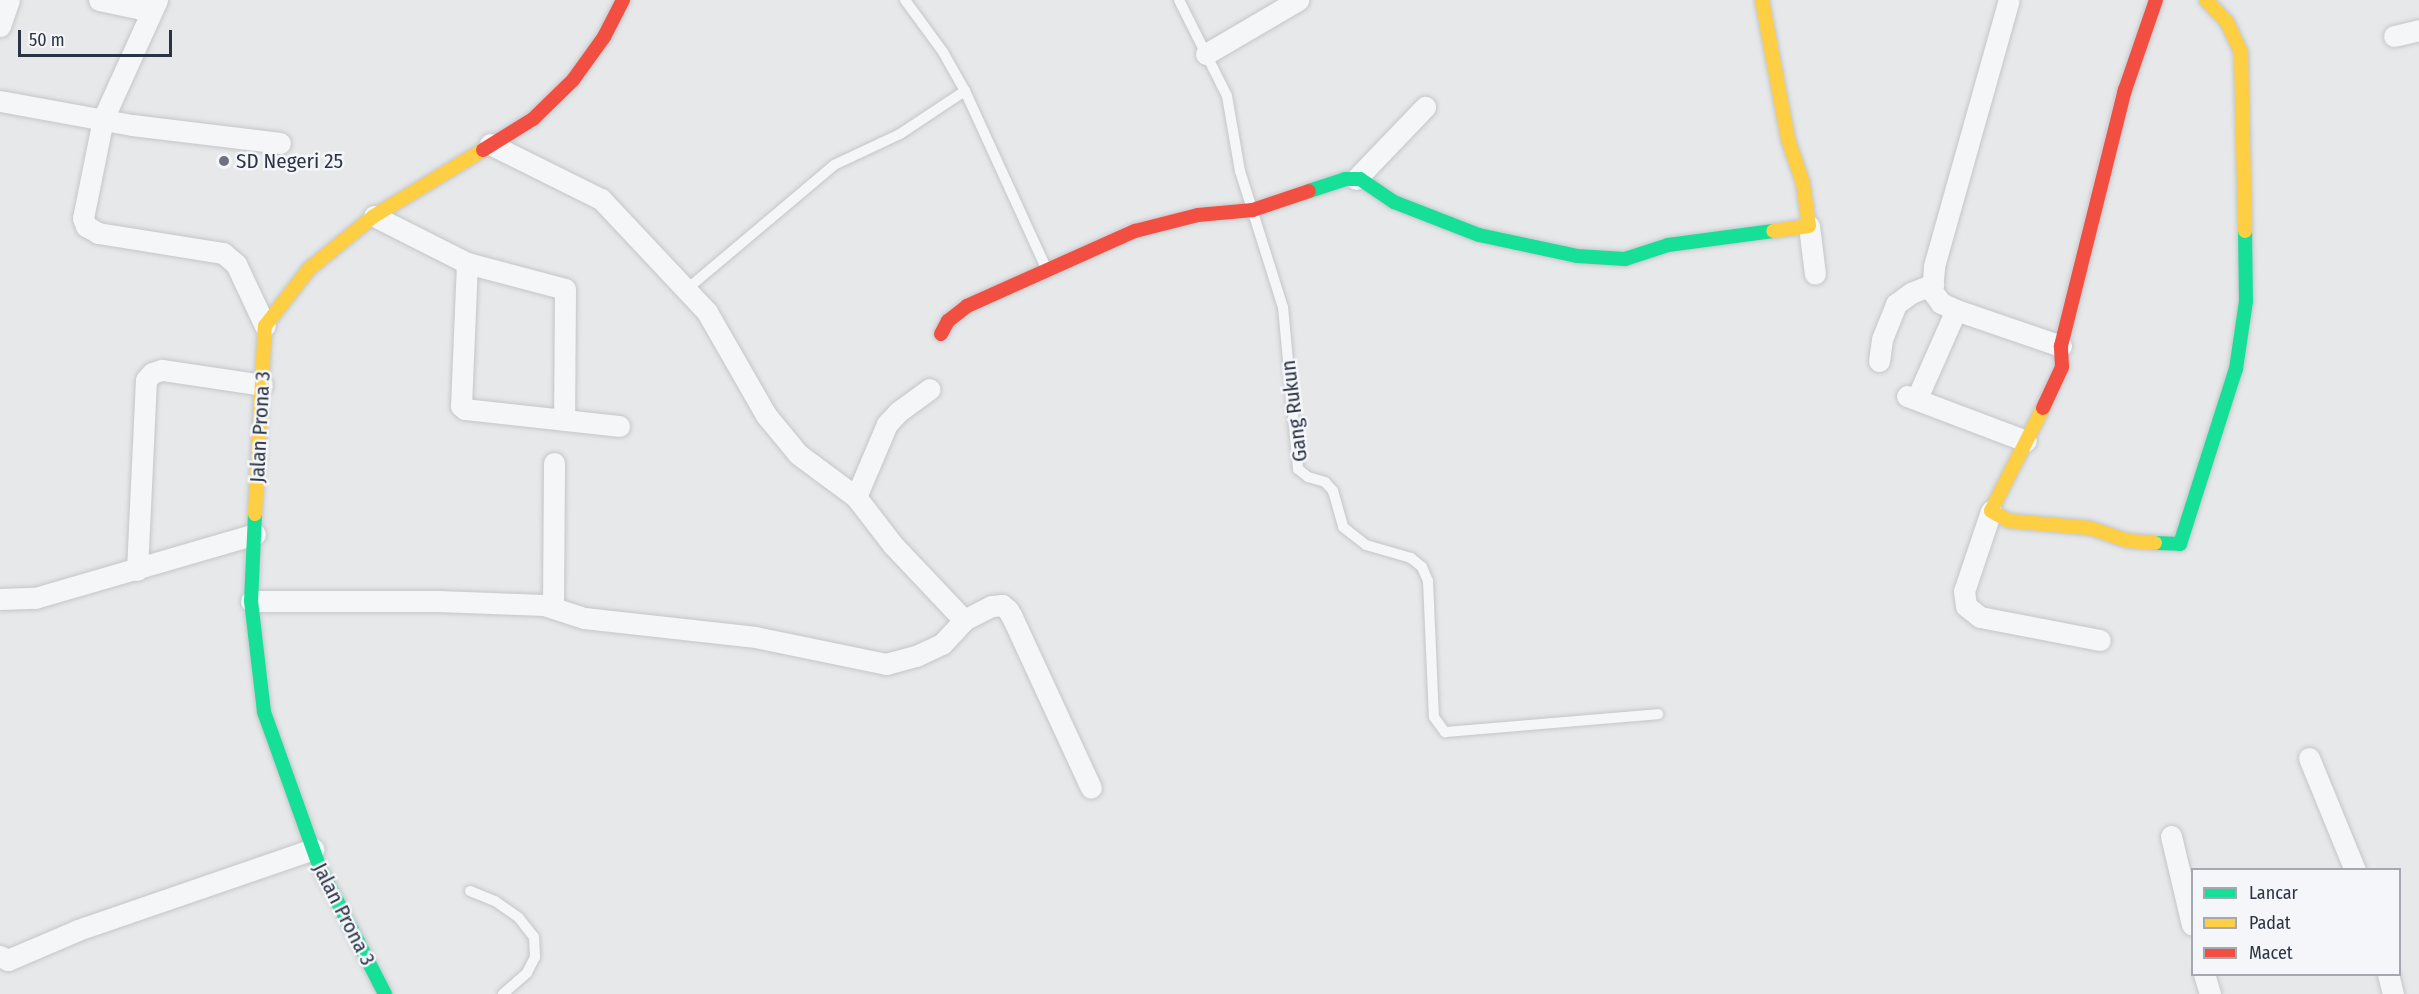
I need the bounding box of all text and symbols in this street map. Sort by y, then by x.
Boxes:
scale bar [21,18,176,56]
text: 50 m [29,29,65,51]
place label: SD Negeri 25 [236,148,343,174]
marker: SD Negeri 25 [217,154,231,168]
street label: Gang Rukun [1275,359,1313,463]
street label: Jalan Prona 3 [244,371,276,483]
street label: Jalan Prona 3 [307,859,381,969]
legend [2191,868,2401,976]
text: Lancar [2249,882,2298,904]
text: Padat [2249,912,2291,934]
text: Macet [2249,942,2293,964]

